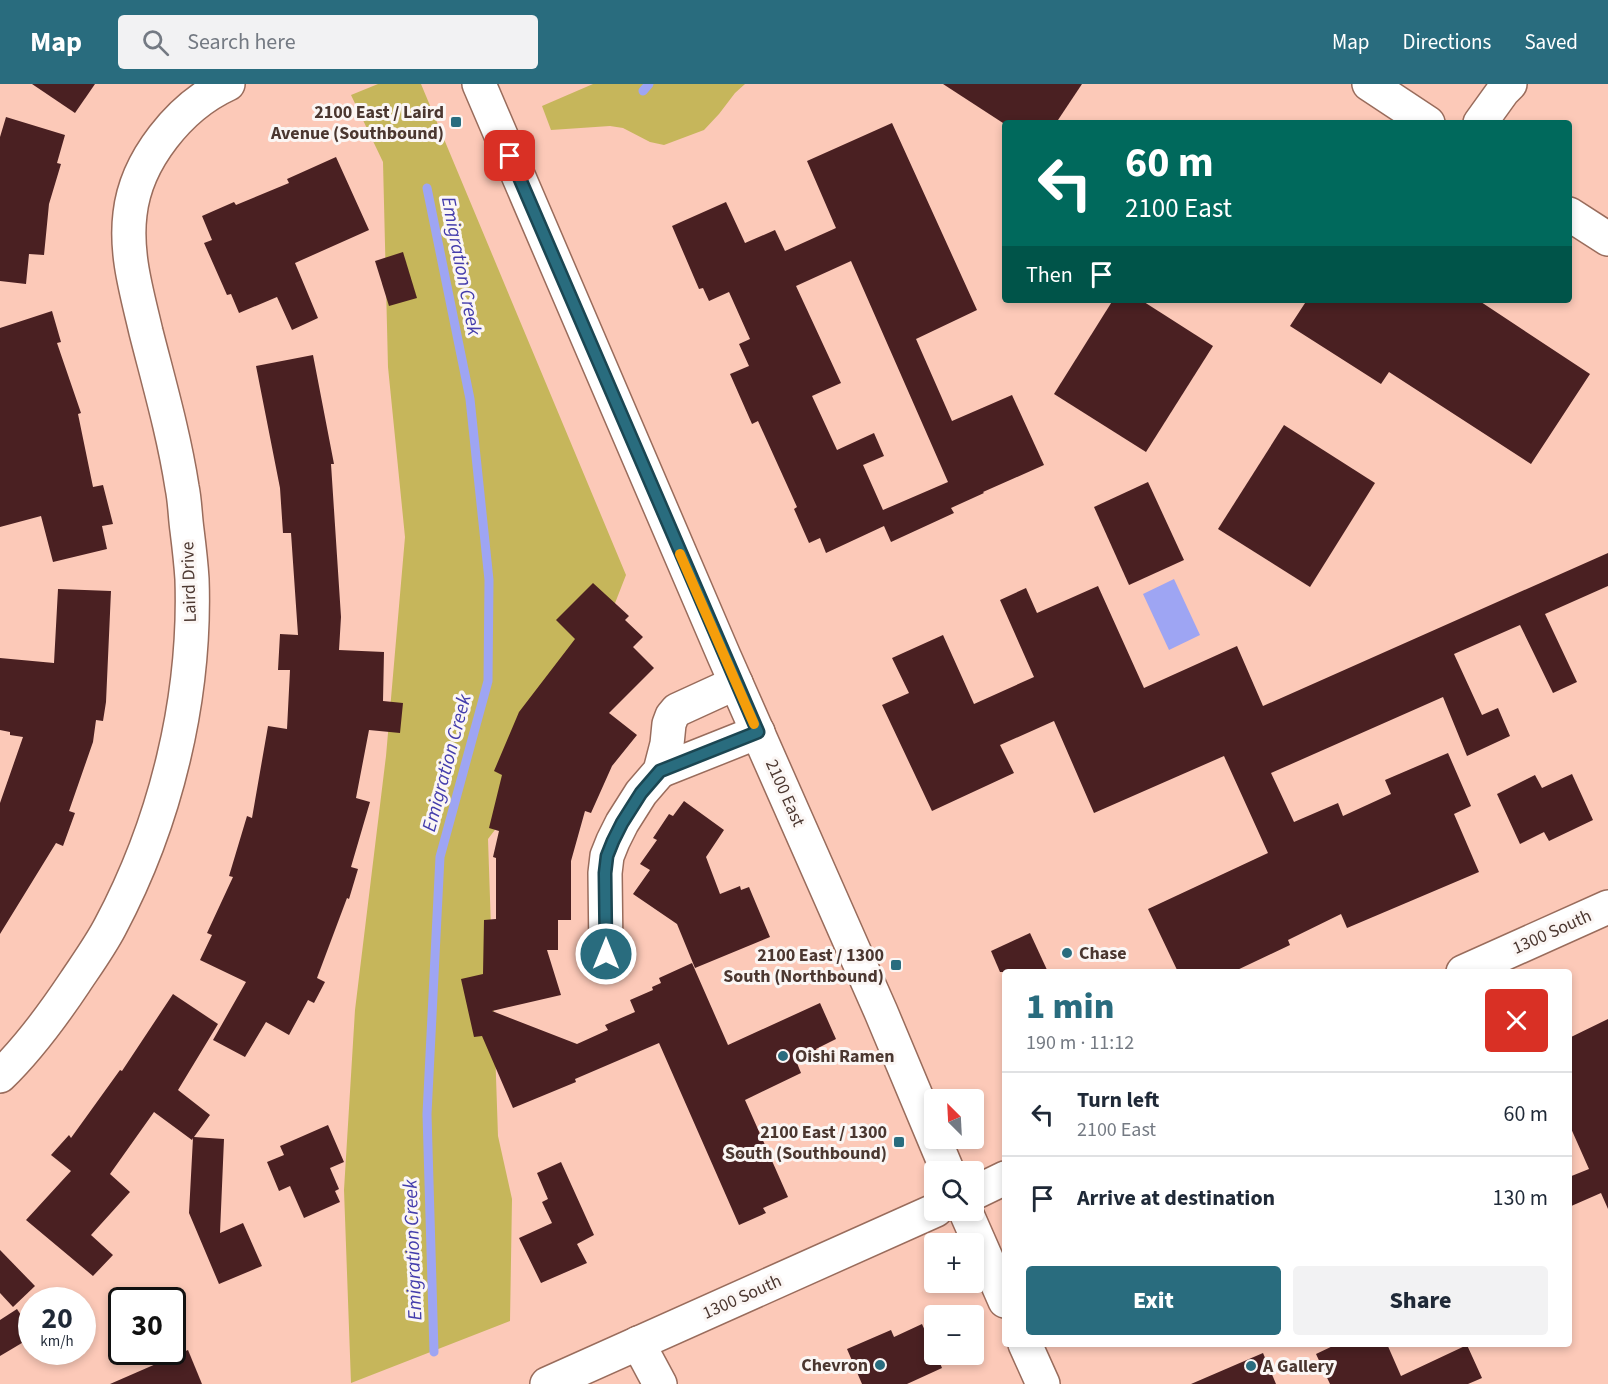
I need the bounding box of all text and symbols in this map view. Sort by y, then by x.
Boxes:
search box [118,15,538,69]
text: Map [30,22,82,62]
icon: search [139,26,172,59]
text: Search here [187,26,296,58]
text: Map [1332,27,1370,57]
text: Directions [1403,27,1491,57]
text: Saved [1524,27,1578,57]
place label: 2100 East / Laird Avenue (Southbound) [270,100,444,146]
marker: 2100 East / Laird Avenue (Southbound) [449,115,463,129]
pin [484,130,535,181]
text: 60 m [1125,133,1214,193]
icon: arrive [493,139,526,172]
icon: left [1026,144,1104,222]
text: 2100 East [1125,189,1232,228]
water label: Emigration Creek [434,194,488,338]
icon: arrive [1085,258,1118,291]
text: Then [1026,259,1073,291]
street label: Laird Drive [175,541,203,623]
water label: Emigration Creek [415,691,479,835]
street label: 2100 East [759,755,811,831]
street label: 1300 South [1508,903,1596,961]
position arrow [574,922,638,986]
place label: Chase [1079,941,1127,966]
place label: 2100 East / 1300 South (Northbound) [723,943,884,989]
marker: Chase [1060,946,1074,960]
marker: 2100 East / 1300 South (Northbound) [889,958,903,972]
text: 1 min [1026,981,1114,1032]
button: close [1485,989,1548,1052]
text: 190 m · 11:12 [1026,1029,1134,1057]
place label: Oishi Ramen [795,1044,895,1069]
marker: Oishi Ramen [776,1049,790,1063]
text: Turn left [1077,1084,1159,1116]
north arrow [924,1089,984,1149]
map controls [924,1089,984,1365]
icon: left [1026,1098,1059,1131]
text: 60 m [1503,1098,1548,1130]
text: 2100 East [1077,1116,1156,1144]
place label: 2100 East / 1300 South (Southbound) [725,1120,887,1166]
marker: 2100 East / 1300 South (Southbound) [892,1135,906,1149]
button: search [924,1161,984,1221]
water label: Emigration Creek [397,1179,429,1321]
icon: arrive [1026,1182,1059,1215]
text: Arrive at destination [1077,1182,1275,1214]
text: 130 m [1493,1182,1548,1214]
button: + [924,1233,984,1293]
button: Exit [1026,1266,1281,1335]
button: Share [1293,1266,1548,1335]
street label: 1300 South [698,1268,786,1326]
speed limit sign: 30 [108,1287,186,1365]
text: 20 [41,1297,73,1340]
button: − [924,1305,984,1365]
text: km/h [40,1331,74,1352]
place label: Chevron [801,1353,868,1378]
place label: A Gallery [1262,1354,1335,1379]
marker: Chevron [873,1358,887,1372]
marker: A Gallery [1244,1359,1258,1373]

